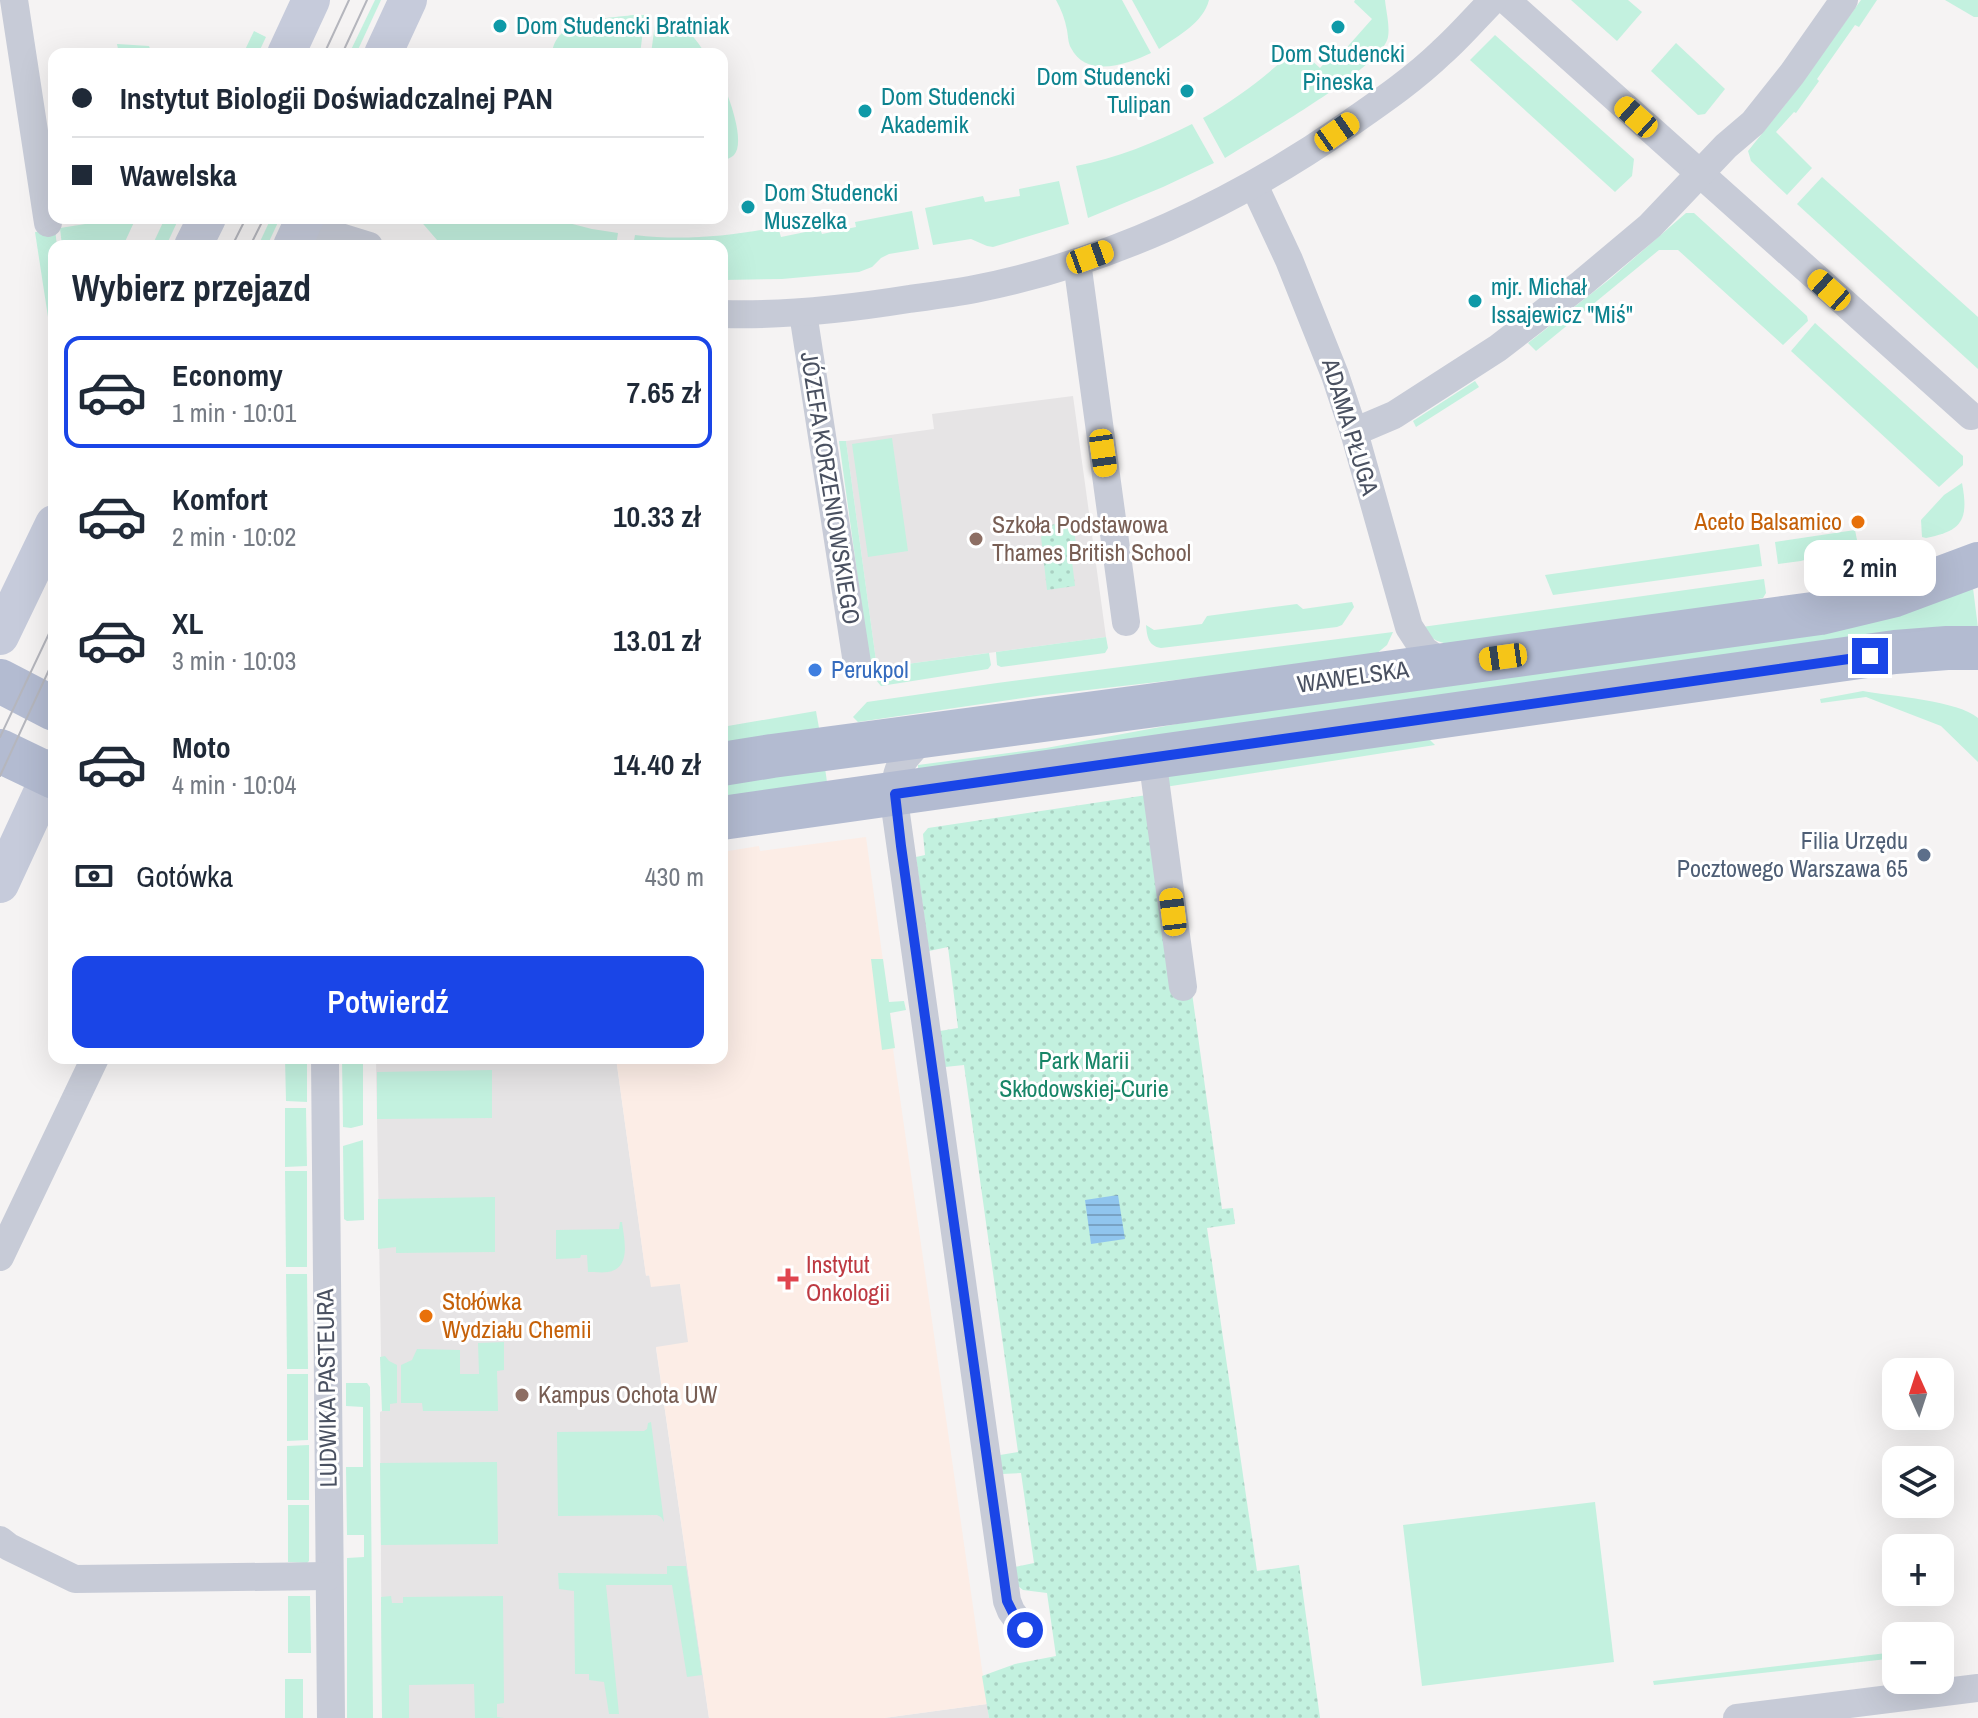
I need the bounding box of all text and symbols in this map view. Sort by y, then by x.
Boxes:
place label: Dom Studencki Bratniak [516,9,729,41]
marker: Dom Studencki Bratniak [491,17,509,35]
marker: Dom Studencki Pineska [1329,18,1347,36]
place label: Dom Studencki Pineska [1271,37,1405,97]
place label: Dom Studencki Tulipan [1036,60,1171,120]
text: Instytut Biologii Doświadczalnej PAN [120,78,553,118]
place label: Dom Studencki Akademik [880,80,1016,140]
marker: Dom Studencki Tulipan [1178,82,1196,100]
car [1610,92,1662,142]
marker: Dom Studencki Akademik [856,102,874,120]
car [1310,108,1364,156]
text: Wawelska [120,155,237,195]
place label: Dom Studencki Muszelka [764,176,899,236]
marker: Dom Studencki Muszelka [739,198,757,216]
car [1063,238,1117,276]
text: Wybierz przejazd [72,264,311,312]
car [1803,265,1855,315]
place label: mjr. Michał Issajewicz "Miś" [1491,270,1633,330]
marker: mjr. Michał Issajewicz "Miś" [1466,292,1484,310]
street label: JÓZEFA KORZENIOWSKIEGO [794,349,868,626]
street label: ADAMA PŁUGA [1315,354,1387,500]
text: Economy [172,355,283,395]
icon: car [76,356,148,428]
text: 7.65 zł [627,372,700,412]
text: 1 min · 10:01 [172,395,296,430]
car [1088,428,1118,478]
text: Komfort [172,479,268,519]
icon: car [76,480,148,552]
text: 10.33 zł [613,496,700,536]
place label: Aceto Balsamico [1693,505,1842,537]
place label: Szkoła Podstawowa Thames British School [992,508,1191,568]
marker: Aceto Balsamico [1849,513,1867,531]
text: 2 min · 10:02 [172,519,296,554]
marker: Szkoła Podstawowa Thames British School [967,530,985,548]
callout: 2 min [1804,540,1936,596]
text: 2 min [1843,550,1897,585]
text: XL [172,603,203,643]
icon: car [76,604,148,676]
text: 13.01 zł [613,620,700,660]
route end [1852,638,1888,674]
car [1478,642,1528,672]
text: 3 min · 10:03 [172,643,296,678]
street label: WAWELSKA [1295,652,1412,700]
place label: Perukpol [831,653,909,685]
marker: Perukpol [806,661,824,679]
text: Moto [172,727,231,767]
icon: car [76,728,148,800]
text: 14.40 zł [613,744,700,784]
text: 4 min · 10:04 [172,767,296,802]
place label: Filia Urzędu Pocztowego Warszawa 65 [1677,824,1908,884]
marker: Filia Urzędu Pocztowego Warszawa 65 [1915,846,1933,864]
icon: cash [72,854,116,898]
text: Gotówka [136,856,233,896]
text: 430 m [645,859,704,894]
car [1158,887,1188,937]
button: Potwierdź [72,956,704,1048]
park label: Park Marii Skłodowskiej-Curie [999,1044,1169,1104]
place label: Instytut Onkologii [806,1248,890,1308]
marker: Instytut Onkologii [777,1268,799,1290]
place label: Stołówka Wydziału Chemii [442,1285,592,1345]
street label: LUDWIKA PASTEURA [308,1288,344,1488]
marker: Stołówka Wydziału Chemii [417,1307,435,1325]
north arrow [1882,1358,1954,1430]
map controls [1882,1358,1954,1694]
place label: Kampus Ochota UW [538,1378,718,1410]
marker: Kampus Ochota UW [513,1386,531,1404]
button: layers [1882,1446,1954,1518]
button: + [1882,1534,1954,1606]
route start [1007,1612,1043,1648]
button: − [1882,1622,1954,1694]

